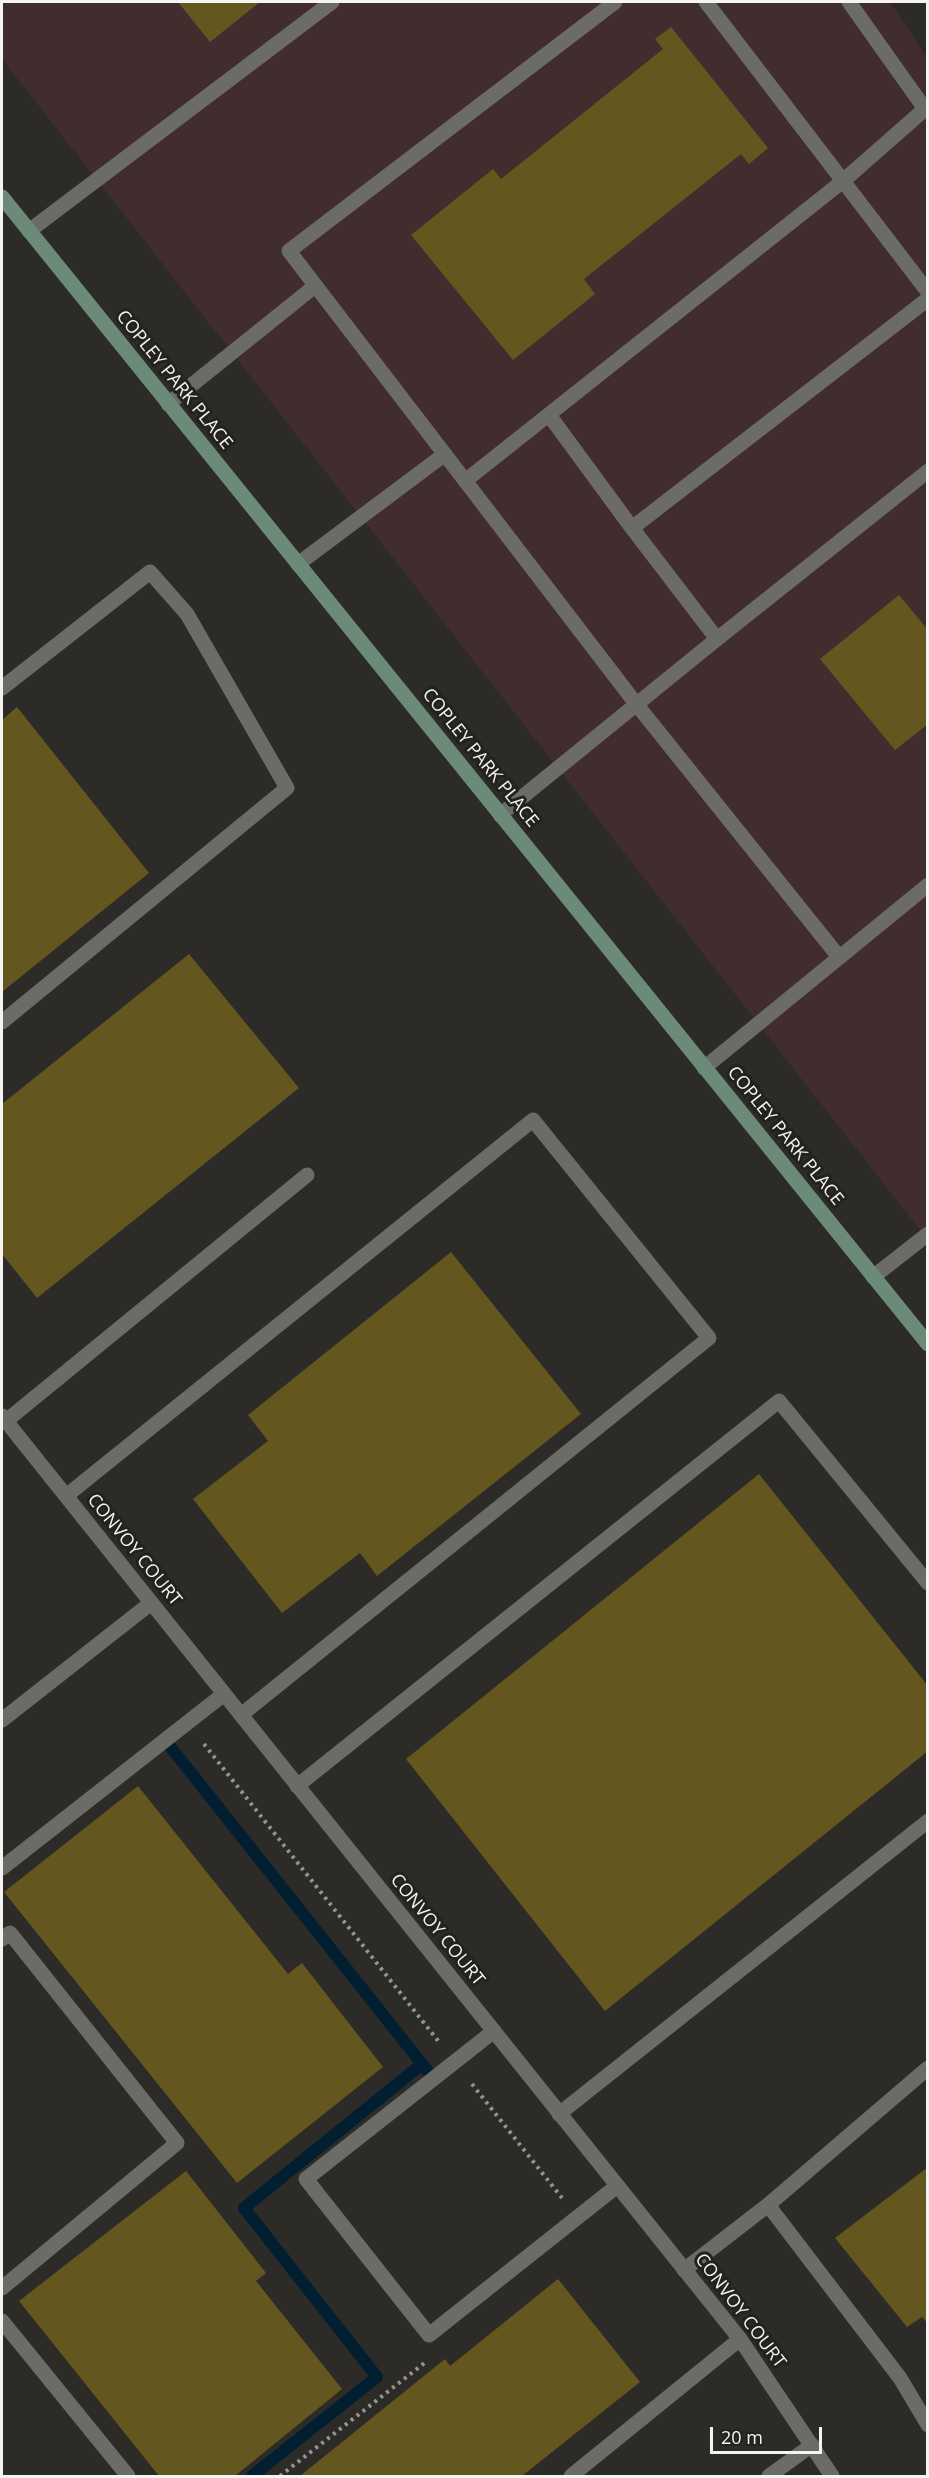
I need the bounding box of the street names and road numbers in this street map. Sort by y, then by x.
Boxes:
street label: COPLEY PARK PLACE [111,306,237,454]
street label: COPLEY PARK PLACE [417,684,543,832]
street label: COPLEY PARK PLACE [722,1062,848,1210]
street label: CONVOY COURT [82,1490,186,1610]
street label: CONVOY COURT [385,1870,489,1990]
street label: CONVOY COURT [690,2249,790,2373]

